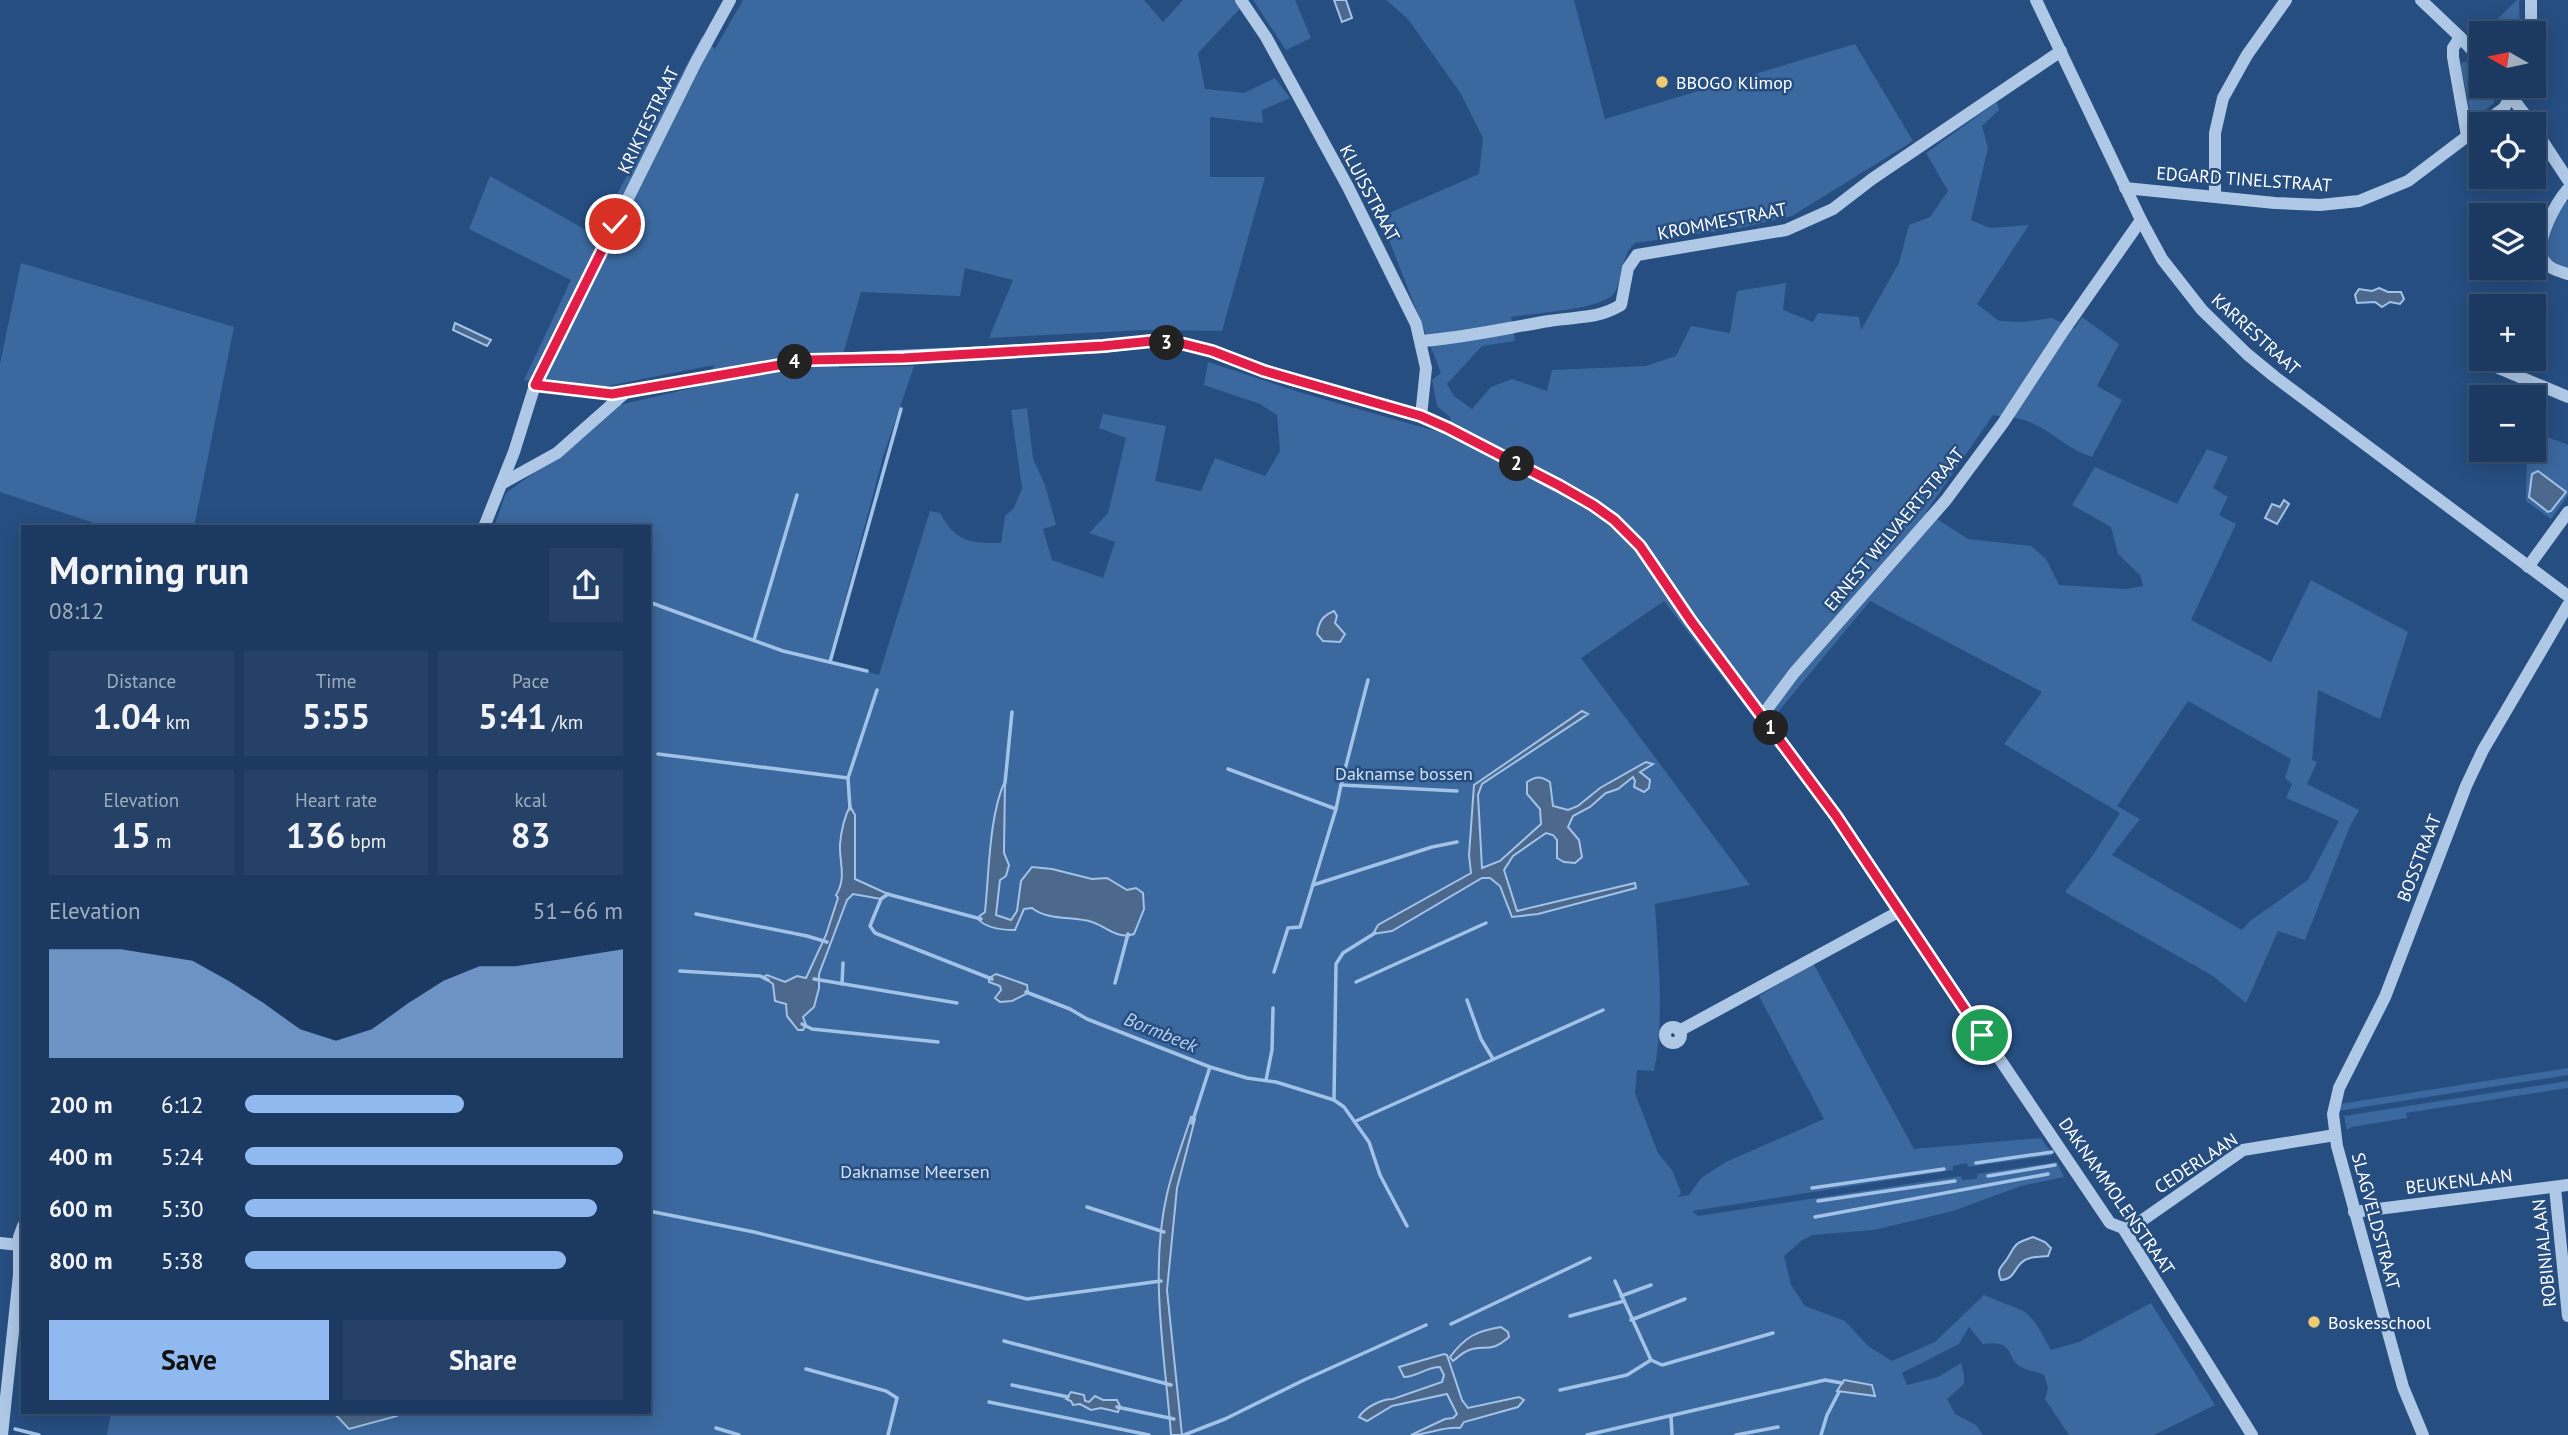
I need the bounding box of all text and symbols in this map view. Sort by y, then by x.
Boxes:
north arrow [2469,21,2546,98]
map controls [2469,21,2546,462]
street label: KRIKTESTRAAT [612,63,684,177]
place label: BBOGO Klimop [1676,71,1793,94]
marker: BBOGO Klimop [1654,74,1670,90]
button: locate [2469,112,2546,189]
street label: KLUISSTRAAT [1335,141,1405,245]
street label: EDGARD TINELSTRAAT [2156,161,2332,197]
pin [585,194,645,254]
street label: KROMMESTRAAT [1656,197,1788,245]
button: layers [2469,203,2546,280]
icon: check [596,205,634,243]
street label: KARRESTRAAT [2207,288,2305,380]
button: + [2469,294,2546,371]
pin: 3 [1150,326,1184,360]
text: 3 [1161,330,1172,354]
pin: 4 [778,344,812,380]
text: 4 [789,349,800,373]
button: − [2469,385,2546,462]
street label: ERNEST WELVAERTSTRAAT [1819,443,1969,615]
pin: 2 [1500,447,1534,482]
text: 2 [1511,451,1522,475]
text: Morning run [49,545,249,594]
button: share [549,548,623,622]
text: 08:12 [49,596,104,625]
text: Distance [107,669,176,693]
text: Time [316,669,356,693]
text: Pace [512,669,549,693]
text: 1.04 [92,693,161,739]
text: 5:55 [302,693,370,739]
text: 5:41 [478,693,547,739]
text: km [161,710,190,734]
text: /km [547,710,583,734]
pin: 1 [1754,710,1788,746]
text: 1 [1765,715,1776,739]
park label: Daknamse bossen [1335,762,1473,785]
text: Elevation [103,788,179,812]
text: Heart rate [295,788,377,812]
text: kcal [514,788,547,812]
street label: BOSSTRAAT [2392,811,2446,905]
text: 15 [111,812,151,858]
text: 136 [286,812,345,858]
text: 83 [511,812,551,858]
text: m [151,829,171,853]
text: bpm [345,829,386,853]
text: Elevation [49,896,141,925]
text: 51–66 m [533,896,623,925]
pin [1952,1005,2012,1065]
water label: Bormbeek [1121,1006,1202,1058]
icon: arrive [1963,1016,2001,1054]
text: 200 m [49,1090,112,1119]
text: 6:12 [161,1090,204,1119]
street label: DAKNAMMOLENSTRAAT [2054,1113,2180,1279]
street label: CEDERLAAN [2150,1128,2242,1198]
text: 400 m [49,1142,112,1171]
text: 5:24 [161,1142,204,1171]
street label: SLAGVELDSTRAAT [2347,1150,2405,1292]
park label: Daknamse Meersen [840,1160,990,1183]
street label: BEUKENLAAN [2404,1163,2514,1199]
text: 600 m [49,1194,112,1223]
text: 5:30 [161,1194,204,1223]
street label: ROBINIALAAN [2527,1198,2561,1308]
text: 800 m [49,1246,112,1275]
text: 5:38 [161,1246,204,1275]
place label: Boskesschool [2328,1311,2432,1334]
marker: Boskesschool [2306,1314,2322,1330]
button: Save [49,1320,329,1400]
button: Share [343,1320,623,1400]

